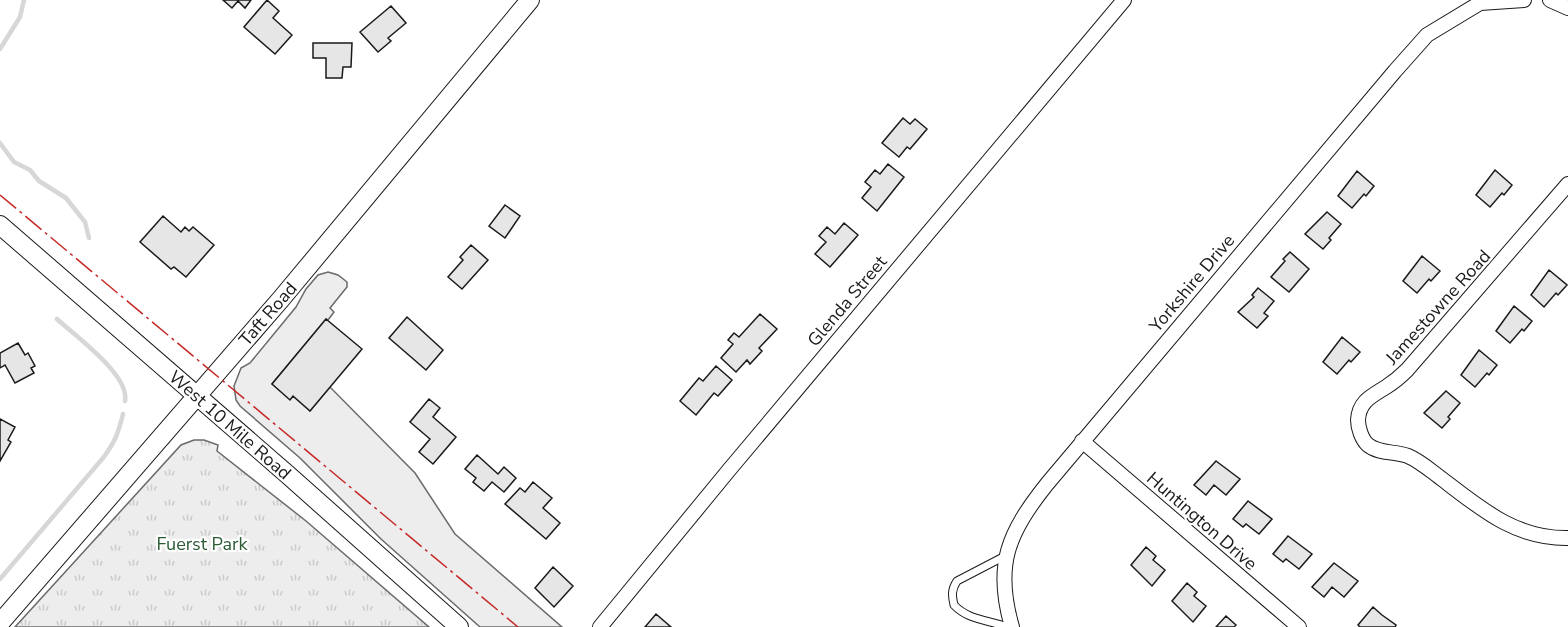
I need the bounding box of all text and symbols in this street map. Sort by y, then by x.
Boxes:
street label: Yorkshire Drive [1143,229,1240,338]
street label: Jamestowne Road [1379,245,1496,370]
street label: Glenda Street [802,250,893,352]
street label: Taft Road [234,277,302,351]
street label: West 10 Mile Road [164,365,296,485]
street label: Huntington Drive [1142,466,1262,576]
park label: Fuerst Park [156,532,249,556]

